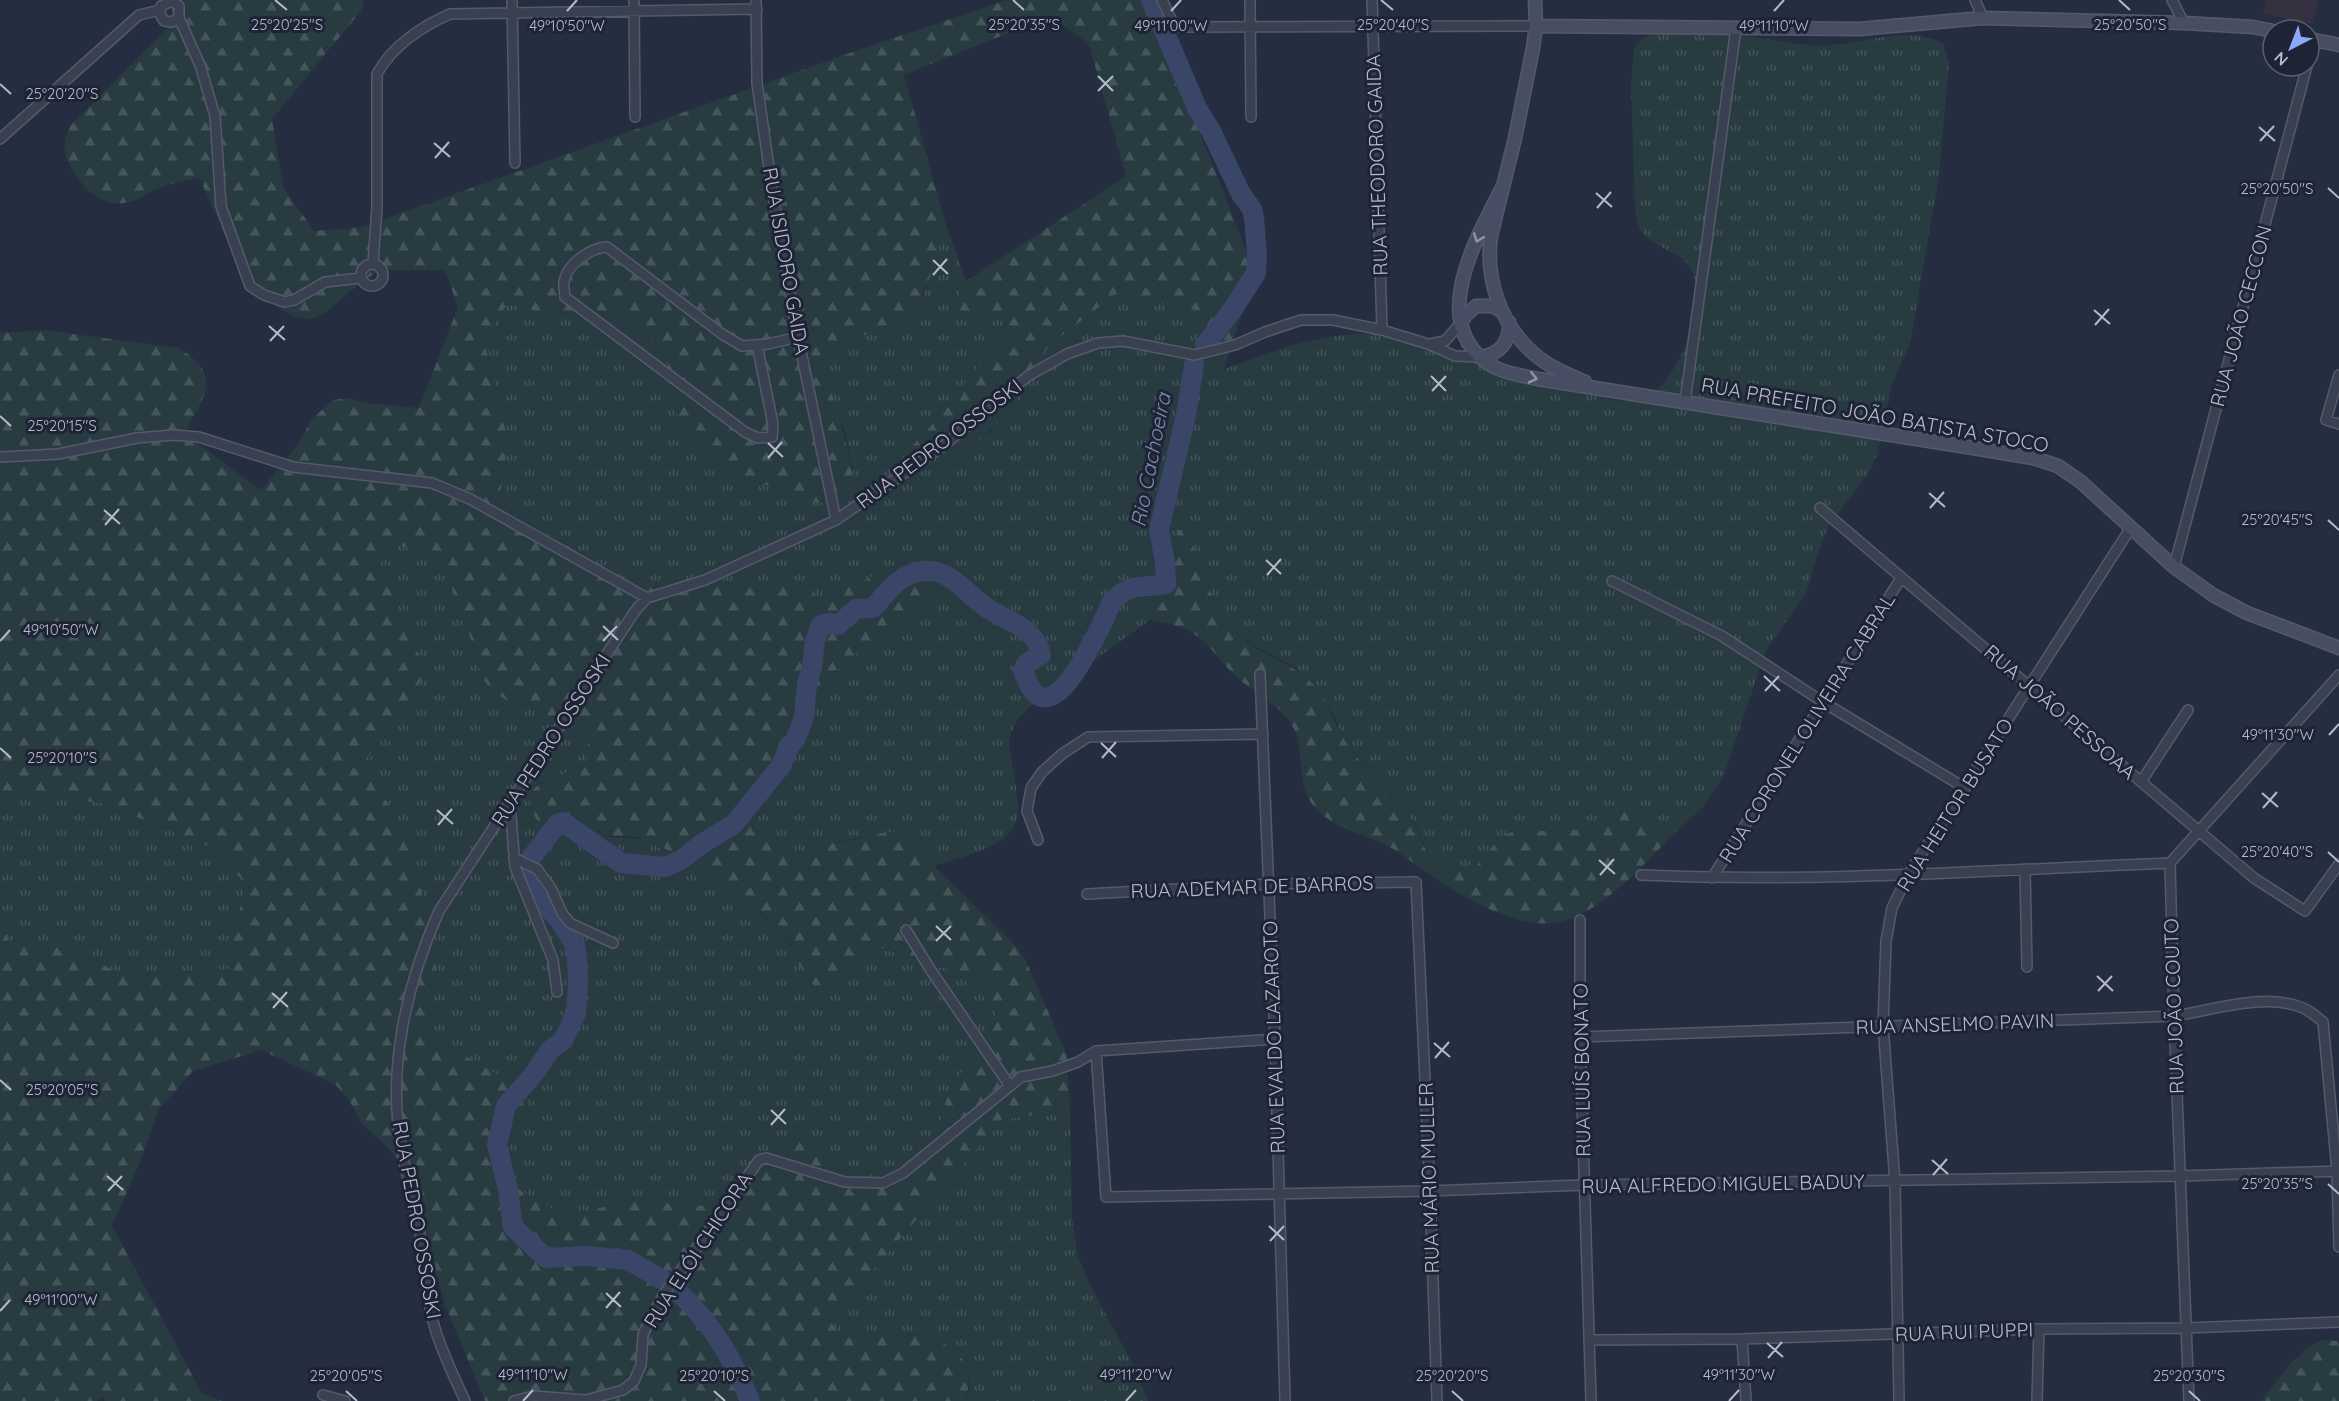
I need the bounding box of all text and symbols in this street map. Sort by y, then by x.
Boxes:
text: 25°20'25"S [251,15,323,34]
text: 25°20'35"S [988,15,1060,34]
text: 25°20'40"S [1357,15,1429,34]
text: 25°20'50"S [2094,15,2166,34]
text: 49°10'50"W [529,16,605,35]
text: 49°11'00"W [1134,16,1208,35]
text: 49°11'10"W [1739,16,1809,35]
north arrow [2261,18,2321,78]
text: N [2270,48,2292,71]
street label: RUA THEODORO GAIDA [1360,54,1393,276]
text: 25°20'20"S [25,84,99,103]
street label: RUA ISIDORO GAIDA [758,165,815,357]
text: 25°20'50"S [2241,179,2313,198]
street label: RUA JOÃO CECCON [2204,222,2277,409]
one-way arrow [1473,232,1485,243]
one-way arrow [1528,370,1538,383]
street label: RUA PREFEITO JOÃO BATISTA STOCO [1699,372,2051,457]
street label: RUA PEDRO OSSOSKI [851,373,1026,514]
water label: Rio Cachoeira [1124,389,1176,529]
text: 25°20'15"S [27,416,97,435]
text: 25°20'45"S [2241,510,2313,529]
street label: RUA CORONEL OLIVEIRA CABRAL [1713,588,1900,867]
text: 49°10'50"W [23,620,99,639]
street label: RUA JOÃO PESSOAA [1979,639,2141,784]
street label: RUA PEDRO OSSOSKI [486,649,616,831]
street label: RUA HEITOR BUSATO [1891,713,2018,896]
text: 49°11'30"W [2242,725,2314,744]
text: 25°20'10"S [27,748,97,767]
text: 25°20'40"S [2241,842,2313,861]
street label: RUA ADEMAR DE BARROS [1130,870,1374,903]
street label: RUA JOÃO COUTO [2158,918,2189,1094]
street label: RUA EVALDO LAZAROTO [1257,920,1290,1154]
street label: RUA LUÍS BONATO [1567,983,1596,1157]
street label: RUA ANSELMO PAVIN [1855,1008,2055,1039]
text: 25°20'05"S [26,1080,98,1099]
street label: RUA MÁRIO MULLER [1413,1082,1444,1274]
street label: RUA PEDRO OSSOSKI [388,1119,447,1321]
street label: RUA ELÓI CHICORA [638,1167,757,1332]
street label: RUA ALFREDO MIGUEL BADUY [1581,1169,1865,1198]
text: 25°20'35"S [2241,1174,2313,1193]
text: 49°11'00"W [24,1290,98,1309]
street label: RUA RUI PUPPI [1894,1317,2034,1346]
text: 49°11'10"W [498,1365,568,1384]
text: 49°11'20"W [1100,1365,1173,1384]
text: 49°11'30"W [1703,1365,1775,1384]
text: 25°20'05"S [310,1366,382,1385]
text: 25°20'10"S [679,1366,749,1385]
text: 25°20'20"S [1415,1366,1489,1385]
text: 25°20'30"S [2153,1366,2225,1385]

